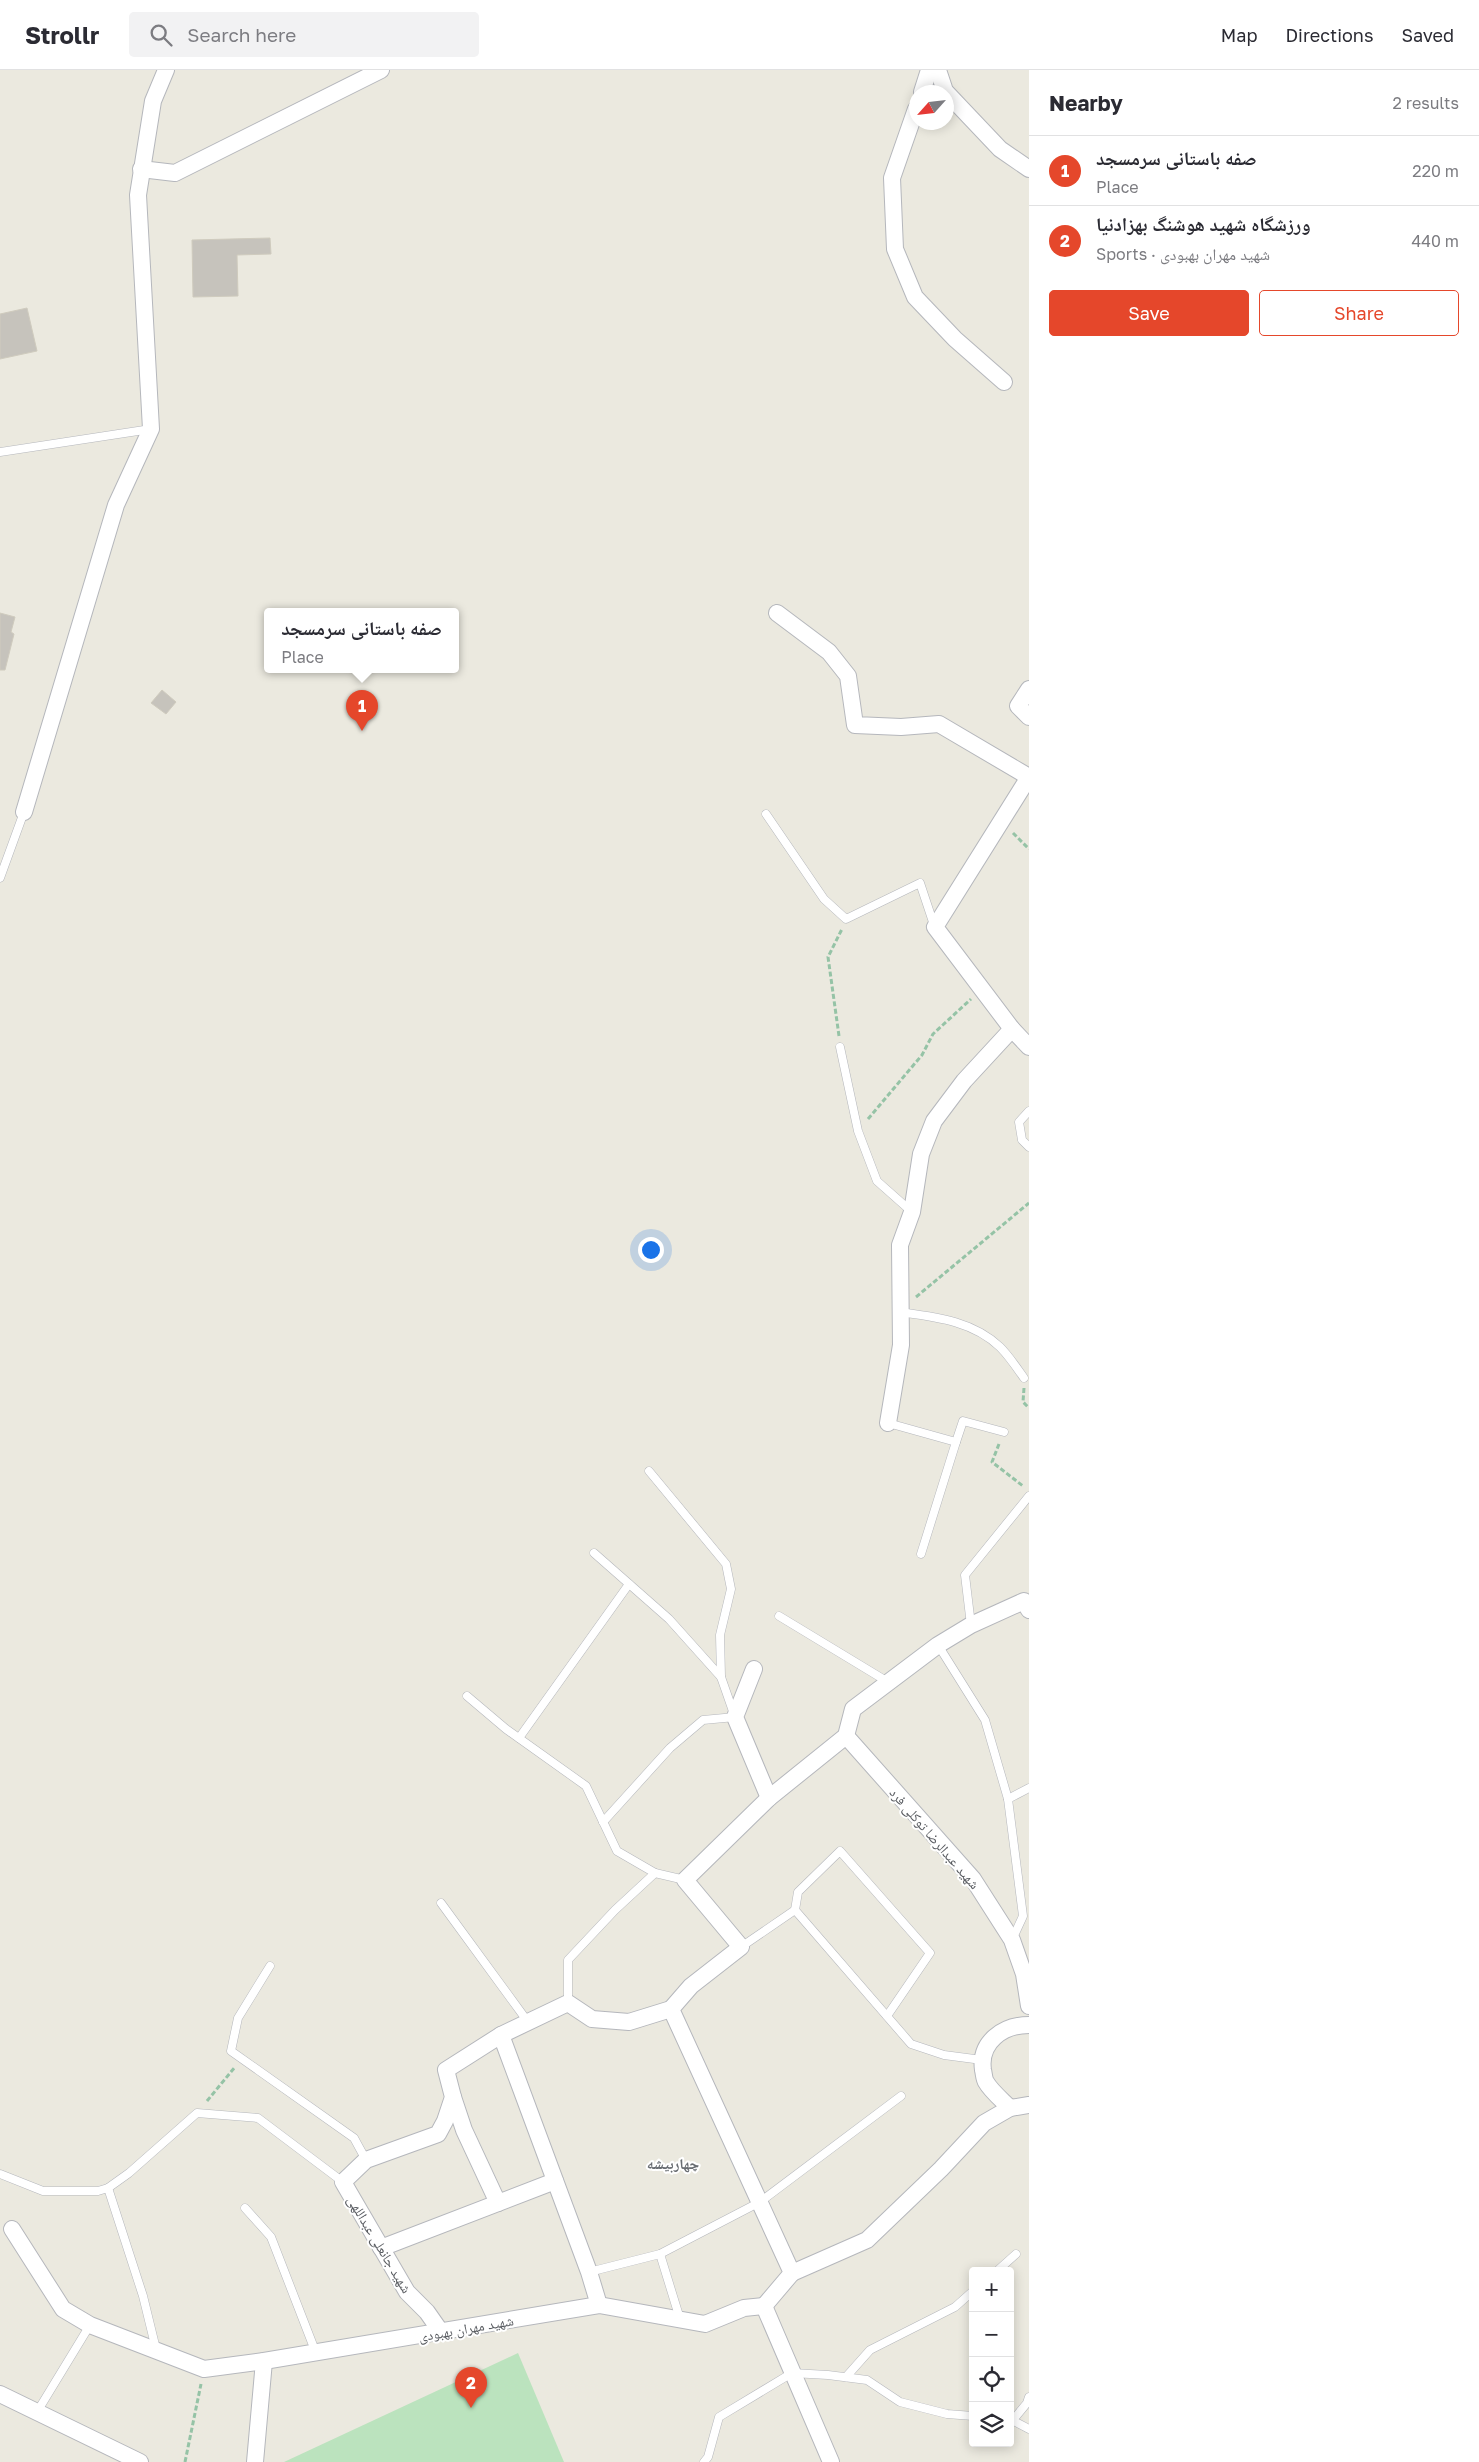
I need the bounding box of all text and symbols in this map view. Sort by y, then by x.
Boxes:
search box [129,12,479,57]
text: Strollr [25,20,99,49]
icon: search [147,21,175,49]
text: Search here [187,23,296,46]
text: Map [1221,24,1257,46]
text: Directions [1285,24,1373,46]
text: Saved [1401,24,1454,46]
north arrow [909,85,954,130]
text: Nearby [1049,90,1123,116]
text: 2 results [1393,93,1459,113]
text: صفه باستانی سرمسجد [1096,146,1257,169]
text: 1 [1061,161,1069,181]
text: 220 m [1412,161,1459,181]
text: Place [1096,177,1139,197]
text: ورزشگاه شهید هوشنگ بهزادنیا [1096,212,1311,235]
text: 2 [1060,231,1070,251]
text: 440 m [1411,231,1459,251]
text: Sports · شهید مهران بهبودی [1096,244,1270,264]
button: Save [1049,290,1249,336]
button: Share [1259,290,1459,336]
popup [264,608,459,673]
text: صفه باستانی سرمسجد [281,616,442,639]
text: Place [281,647,324,667]
pin: 1 [346,690,378,731]
your location [638,1237,664,1263]
street label: شهید عبدالرضا توکلی فرد [886,1784,984,1893]
district label: چهاربیشه [647,2154,700,2173]
street label: شهید جانعلی عبداللهی [343,2192,416,2296]
map controls [969,2267,1014,2447]
button: + [969,2267,1014,2312]
street label: شهید مهران بهبودی [417,2311,515,2346]
button: − [969,2312,1014,2357]
button: locate [969,2357,1014,2402]
pin: 2 [455,2367,487,2408]
button: layers [969,2402,1014,2447]

